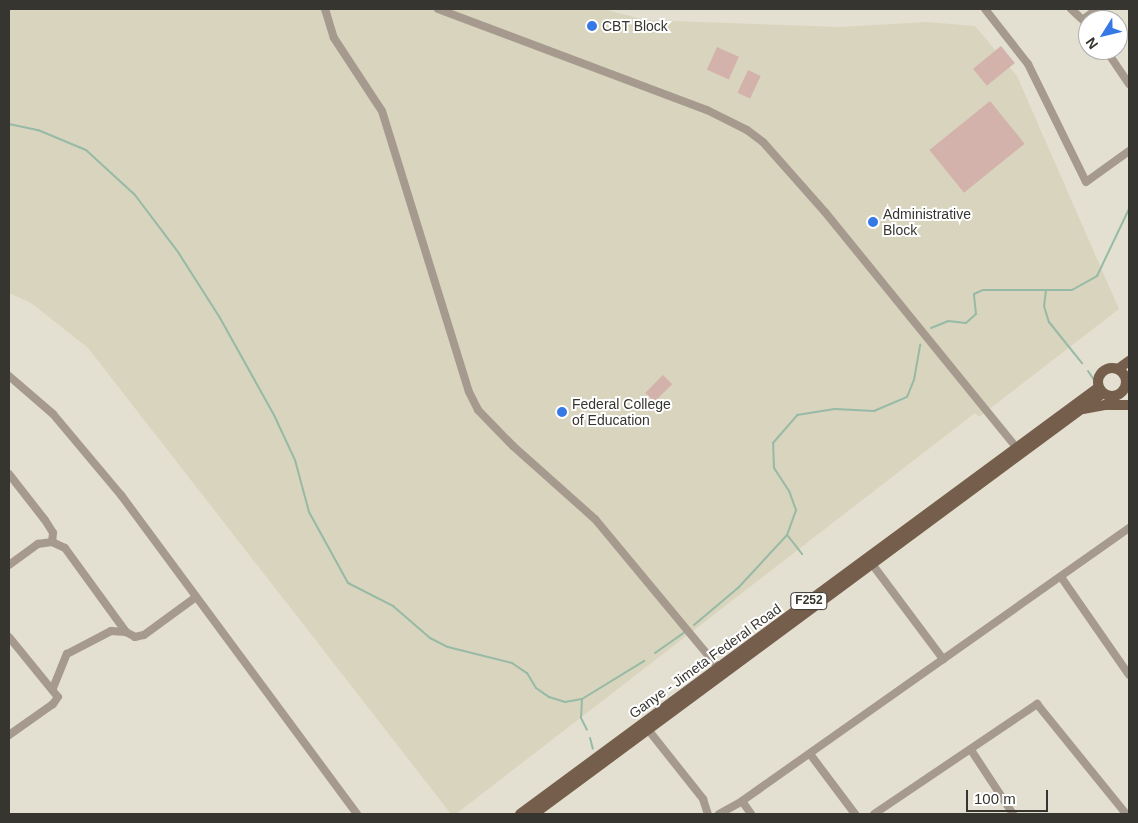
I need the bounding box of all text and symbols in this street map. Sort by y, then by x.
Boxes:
north arrow [1078,10,1128,60]
place label: CBT Block [602,18,668,34]
marker: CBT Block [586,20,598,32]
text: N [1082,34,1101,52]
place label: Administrative Block [883,206,971,238]
marker: Administrative Block [867,216,879,228]
place label: Federal College of Education [572,396,671,428]
marker: Federal College of Education [556,406,568,418]
road number: F252 [790,592,828,610]
street label: Ganye - Jimeta Federal Road [626,600,784,722]
scale bar [968,780,1050,812]
text: 100 m [974,790,1016,807]

